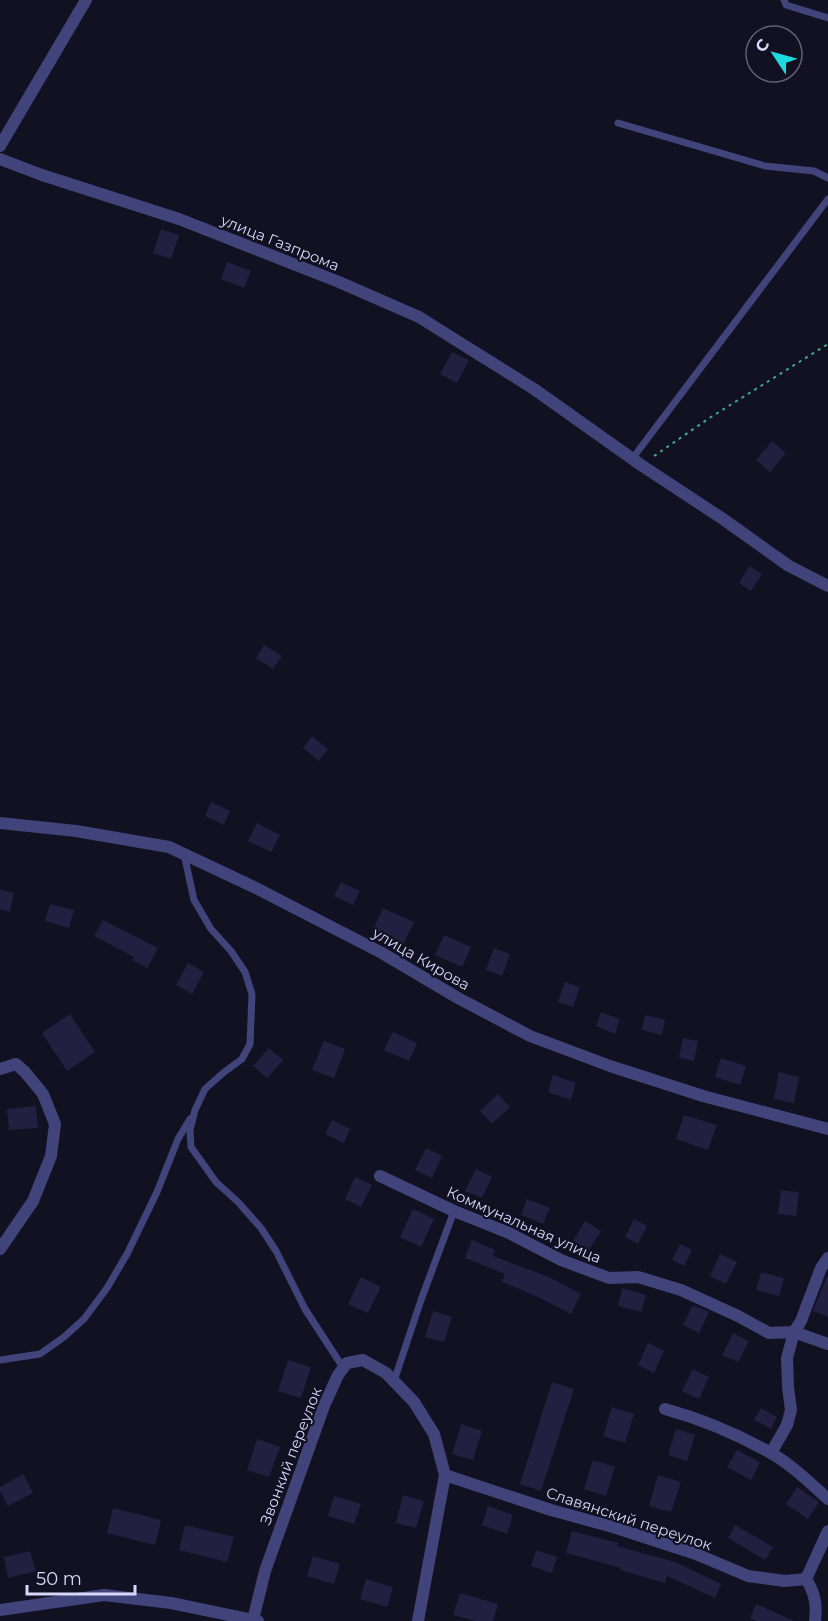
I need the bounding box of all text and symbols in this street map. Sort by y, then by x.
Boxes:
north arrow [744,24,804,84]
text: С [751,35,774,56]
street label: улица Газпрома [217,210,342,275]
street label: улица Кирова [368,923,473,994]
street label: Коммунальная улица [444,1182,604,1267]
street label: Звонкий переулок [256,1384,326,1527]
street label: Славянский переулок [544,1483,715,1554]
scale bar [27,1558,135,1596]
text: 50 m [36,1568,82,1590]

